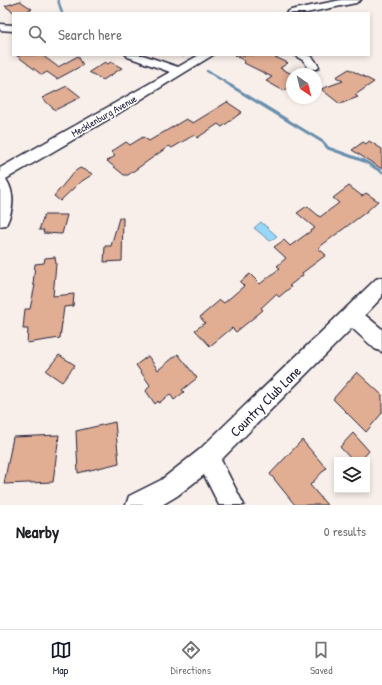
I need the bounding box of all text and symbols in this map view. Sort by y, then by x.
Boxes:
search box [12,12,370,56]
icon: search [26,23,48,45]
text: Search here [58,24,122,45]
north arrow [286,68,322,104]
street label: Mecklenburg Avenue [69,92,139,140]
street label: Country Club Lane [225,361,306,441]
map controls [334,457,370,493]
button: layers [334,457,370,493]
text: Nearby [16,520,59,543]
text: 0 results [324,522,366,540]
tab: Map [50,639,72,677]
tab: Directions [171,639,211,677]
tab: Saved [310,639,332,677]

